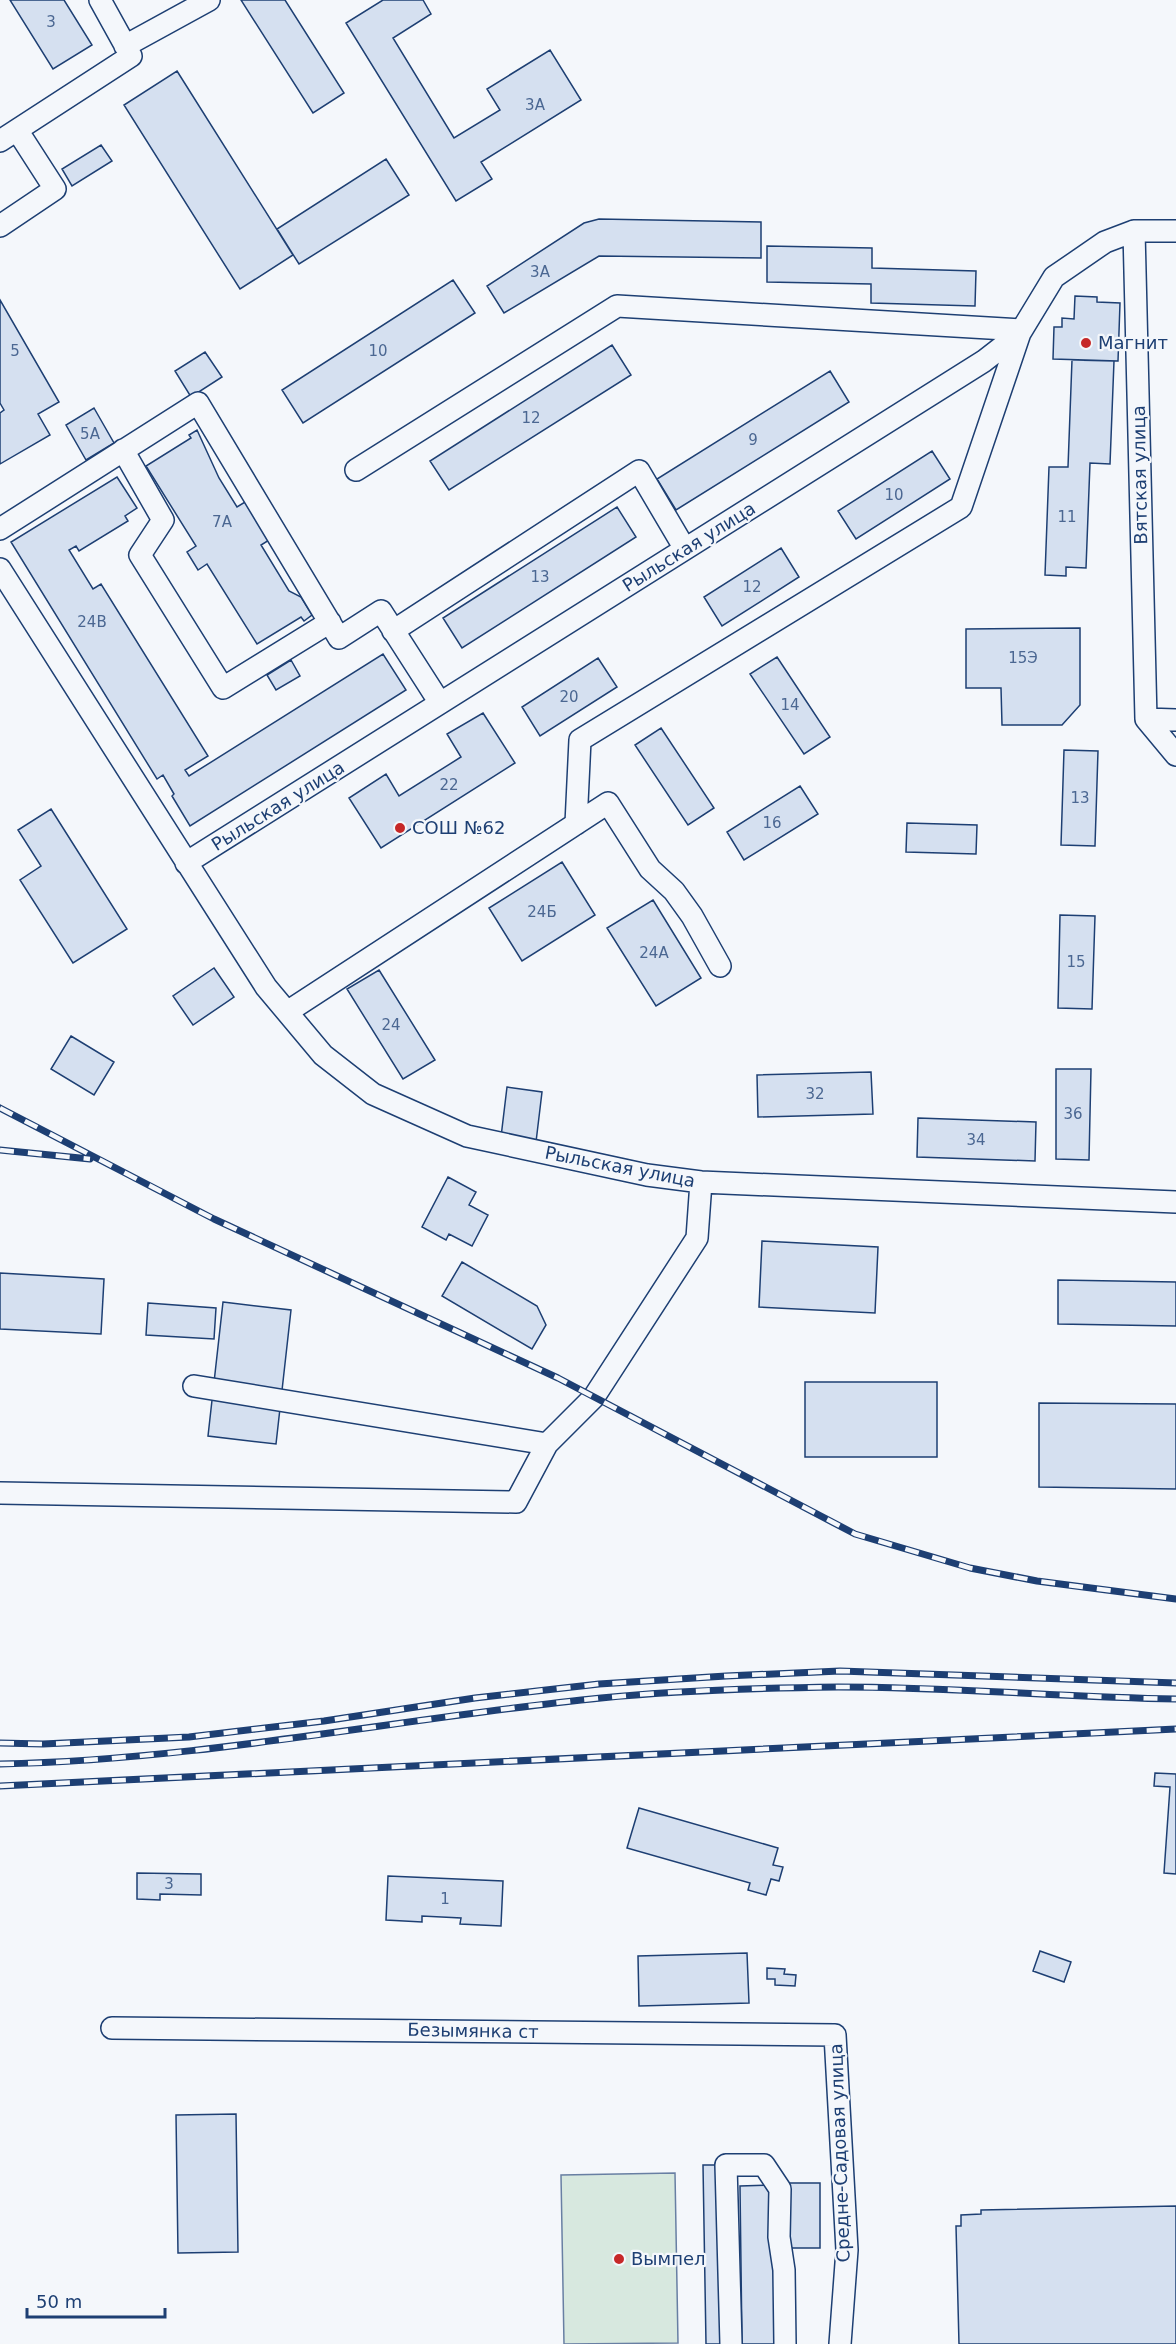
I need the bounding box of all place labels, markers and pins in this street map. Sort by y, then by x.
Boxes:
place label: Магнит [1098,332,1168,353]
marker: Магнит [1079,336,1093,350]
place label: СОШ №62 [412,817,505,838]
marker: СОШ №62 [393,821,407,835]
place label: Вымпел [631,2248,706,2269]
marker: Вымпел [612,2252,626,2266]

